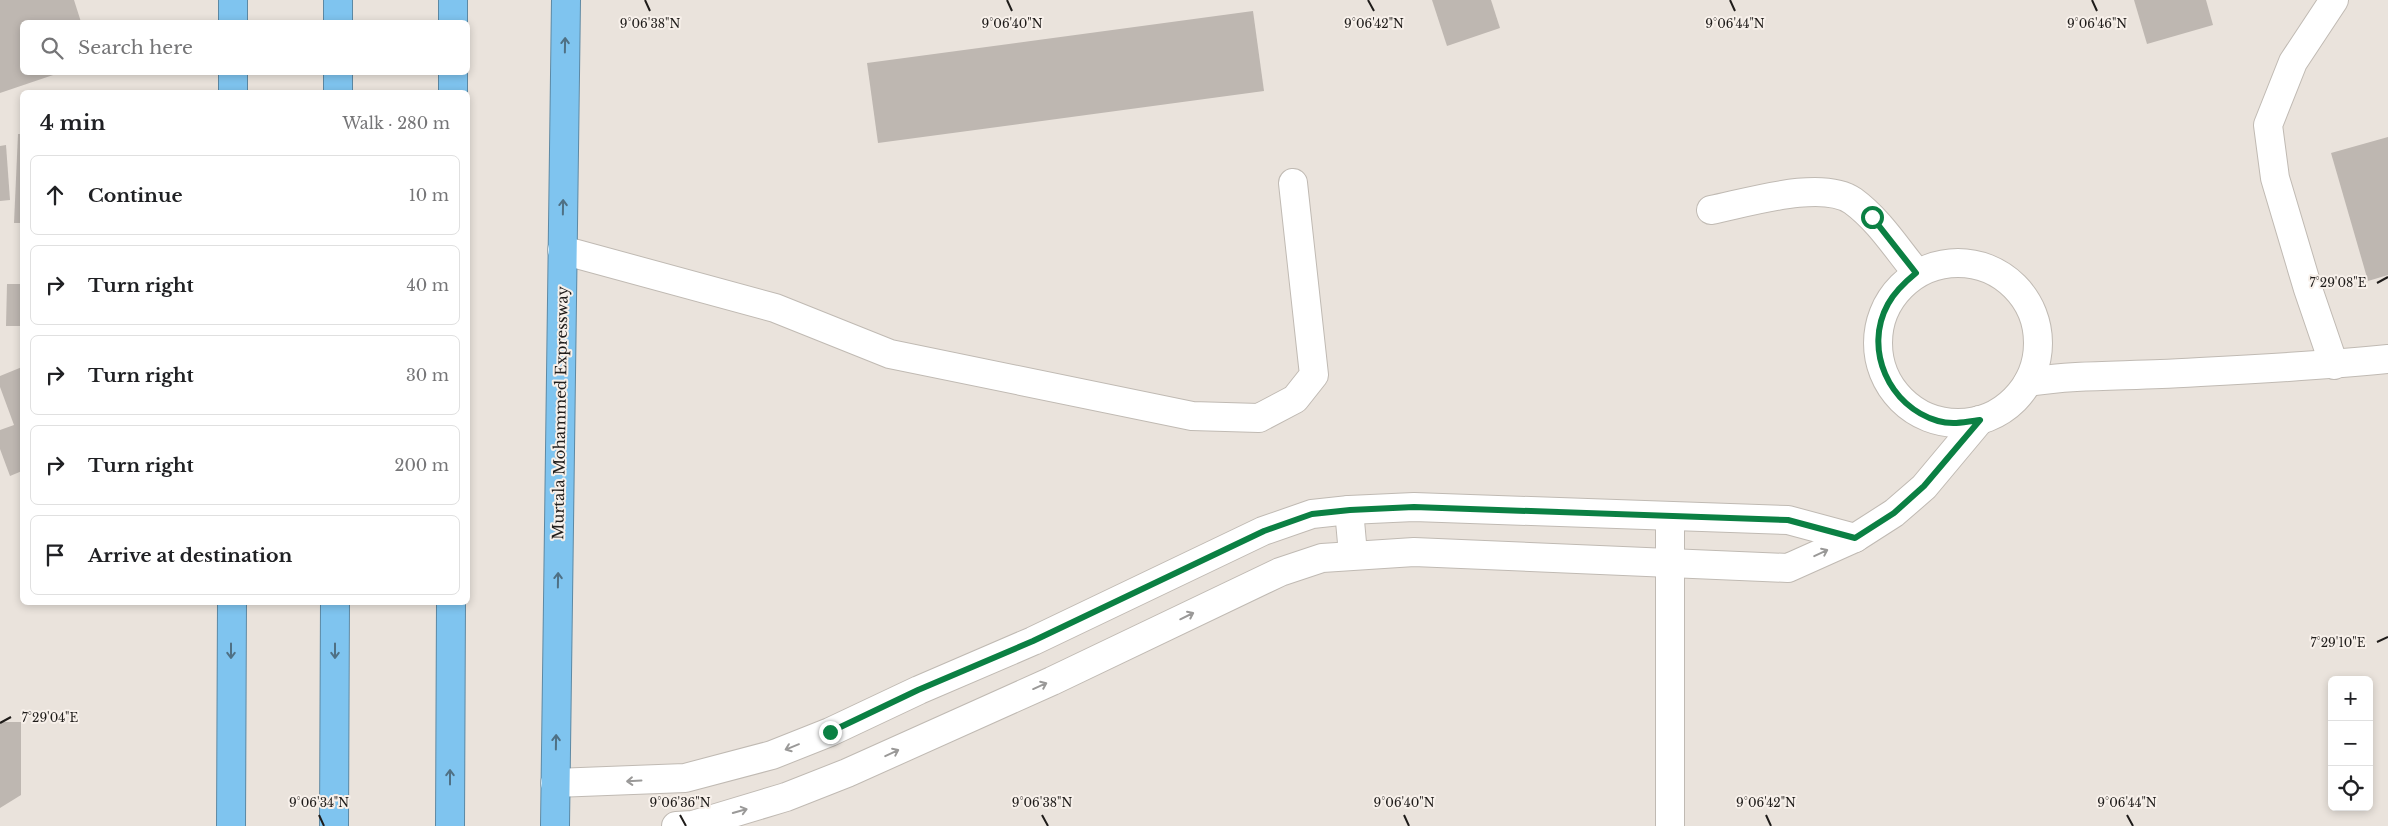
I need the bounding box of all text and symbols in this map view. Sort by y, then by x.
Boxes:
text: 9°06'38"N [620,16,680,31]
text: 9°06'40"N [981,16,1043,31]
text: 9°06'42"N [1344,16,1404,31]
text: 9°06'44"N [1705,16,1765,31]
text: 9°06'46"N [2067,16,2127,31]
search box [20,20,470,75]
icon: search [38,34,66,62]
text: Search here [78,36,193,59]
one-way arrow [561,37,570,53]
text: 4 min [40,110,106,136]
text: Walk · 280 m [342,113,450,133]
icon: ahead [41,181,69,209]
text: Continue [88,184,183,207]
text: 10 m [409,185,449,205]
one-way arrow [558,200,567,216]
route start [1861,206,1884,229]
icon: right [41,271,69,299]
text: Turn right [88,274,194,297]
text: 40 m [406,275,449,295]
text: 7°29'08"E [2310,275,2367,290]
street label: Murtala Mohammed Expressway [548,286,572,540]
icon: right [41,361,69,389]
text: Turn right [88,364,194,387]
text: 30 m [406,365,449,385]
icon: right [41,451,69,479]
text: Turn right [88,454,194,477]
text: 200 m [395,455,449,475]
icon: arrive [41,541,69,569]
text: Arrive at destination [88,544,292,567]
one-way arrow [1813,548,1828,557]
one-way arrow [553,572,563,588]
one-way arrow [1179,611,1194,620]
text: 7°29'10"E [2311,635,2366,650]
one-way arrow [226,642,236,659]
one-way arrow [330,642,340,659]
map controls [2328,676,2373,811]
button: + [2328,676,2373,721]
one-way arrow [1032,681,1047,691]
text: 7°29'04"E [22,710,78,725]
route end [819,721,842,744]
button: − [2328,721,2373,766]
one-way arrow [551,735,560,751]
one-way arrow [785,743,800,752]
one-way arrow [884,747,899,757]
button: locate [2328,766,2373,811]
one-way arrow [445,770,455,786]
one-way arrow [626,776,642,785]
text: 9°06'34"N [289,795,349,810]
text: 9°06'36"N [649,795,711,810]
text: 9°06'38"N [1012,795,1072,810]
text: 9°06'40"N [1373,795,1435,810]
text: 9°06'42"N [1736,795,1796,810]
text: 9°06'44"N [2097,795,2157,810]
one-way arrow [732,805,748,815]

